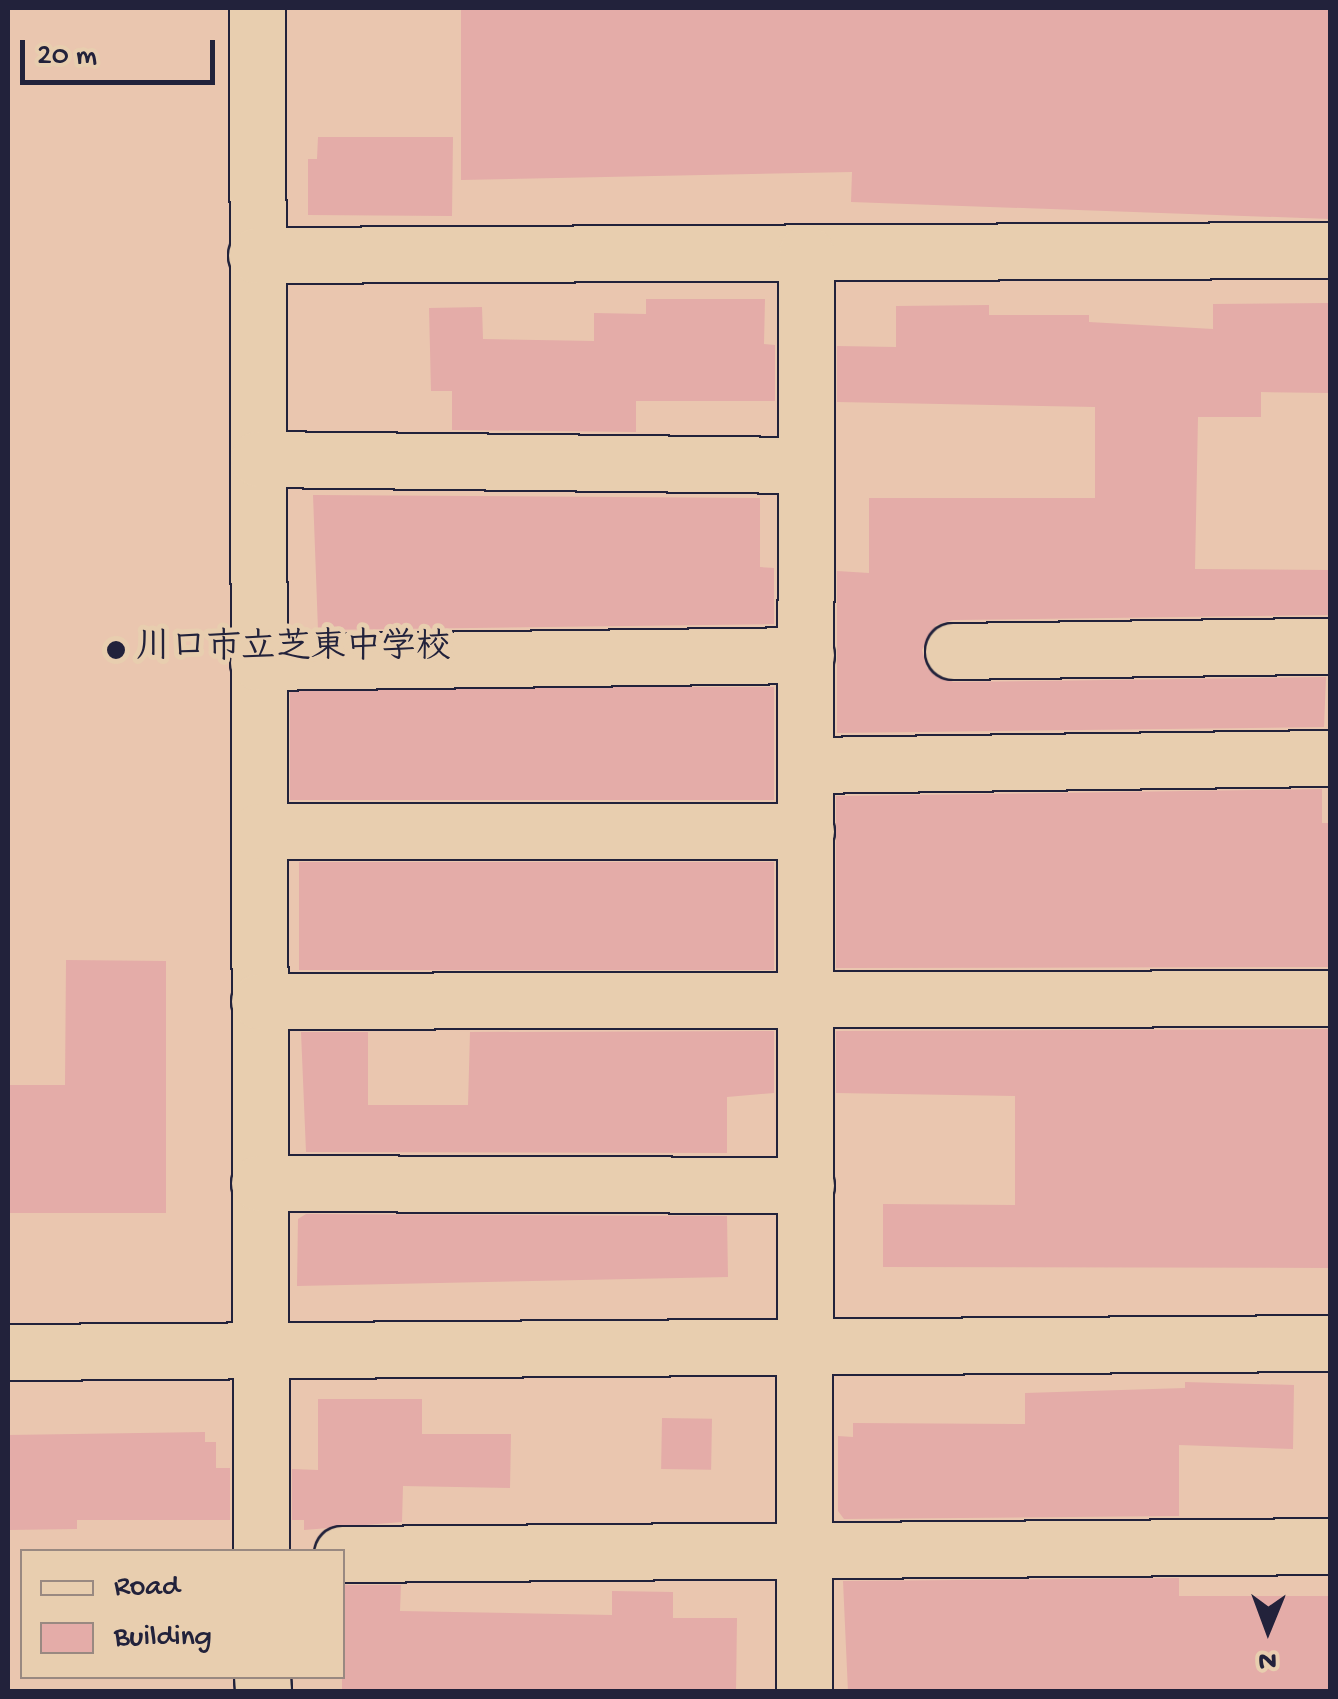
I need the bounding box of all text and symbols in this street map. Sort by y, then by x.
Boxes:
scale bar [25,20,220,82]
text: 20 m [37,40,97,75]
place label: 川口市立芝東中学校 [136,629,451,671]
marker: 川口市立芝東中学校 [105,639,127,661]
legend [20,1549,345,1679]
text: Road [114,1571,180,1606]
north arrow [1218,1579,1318,1679]
text: Building [114,1621,212,1656]
text: N [1258,1643,1277,1676]

